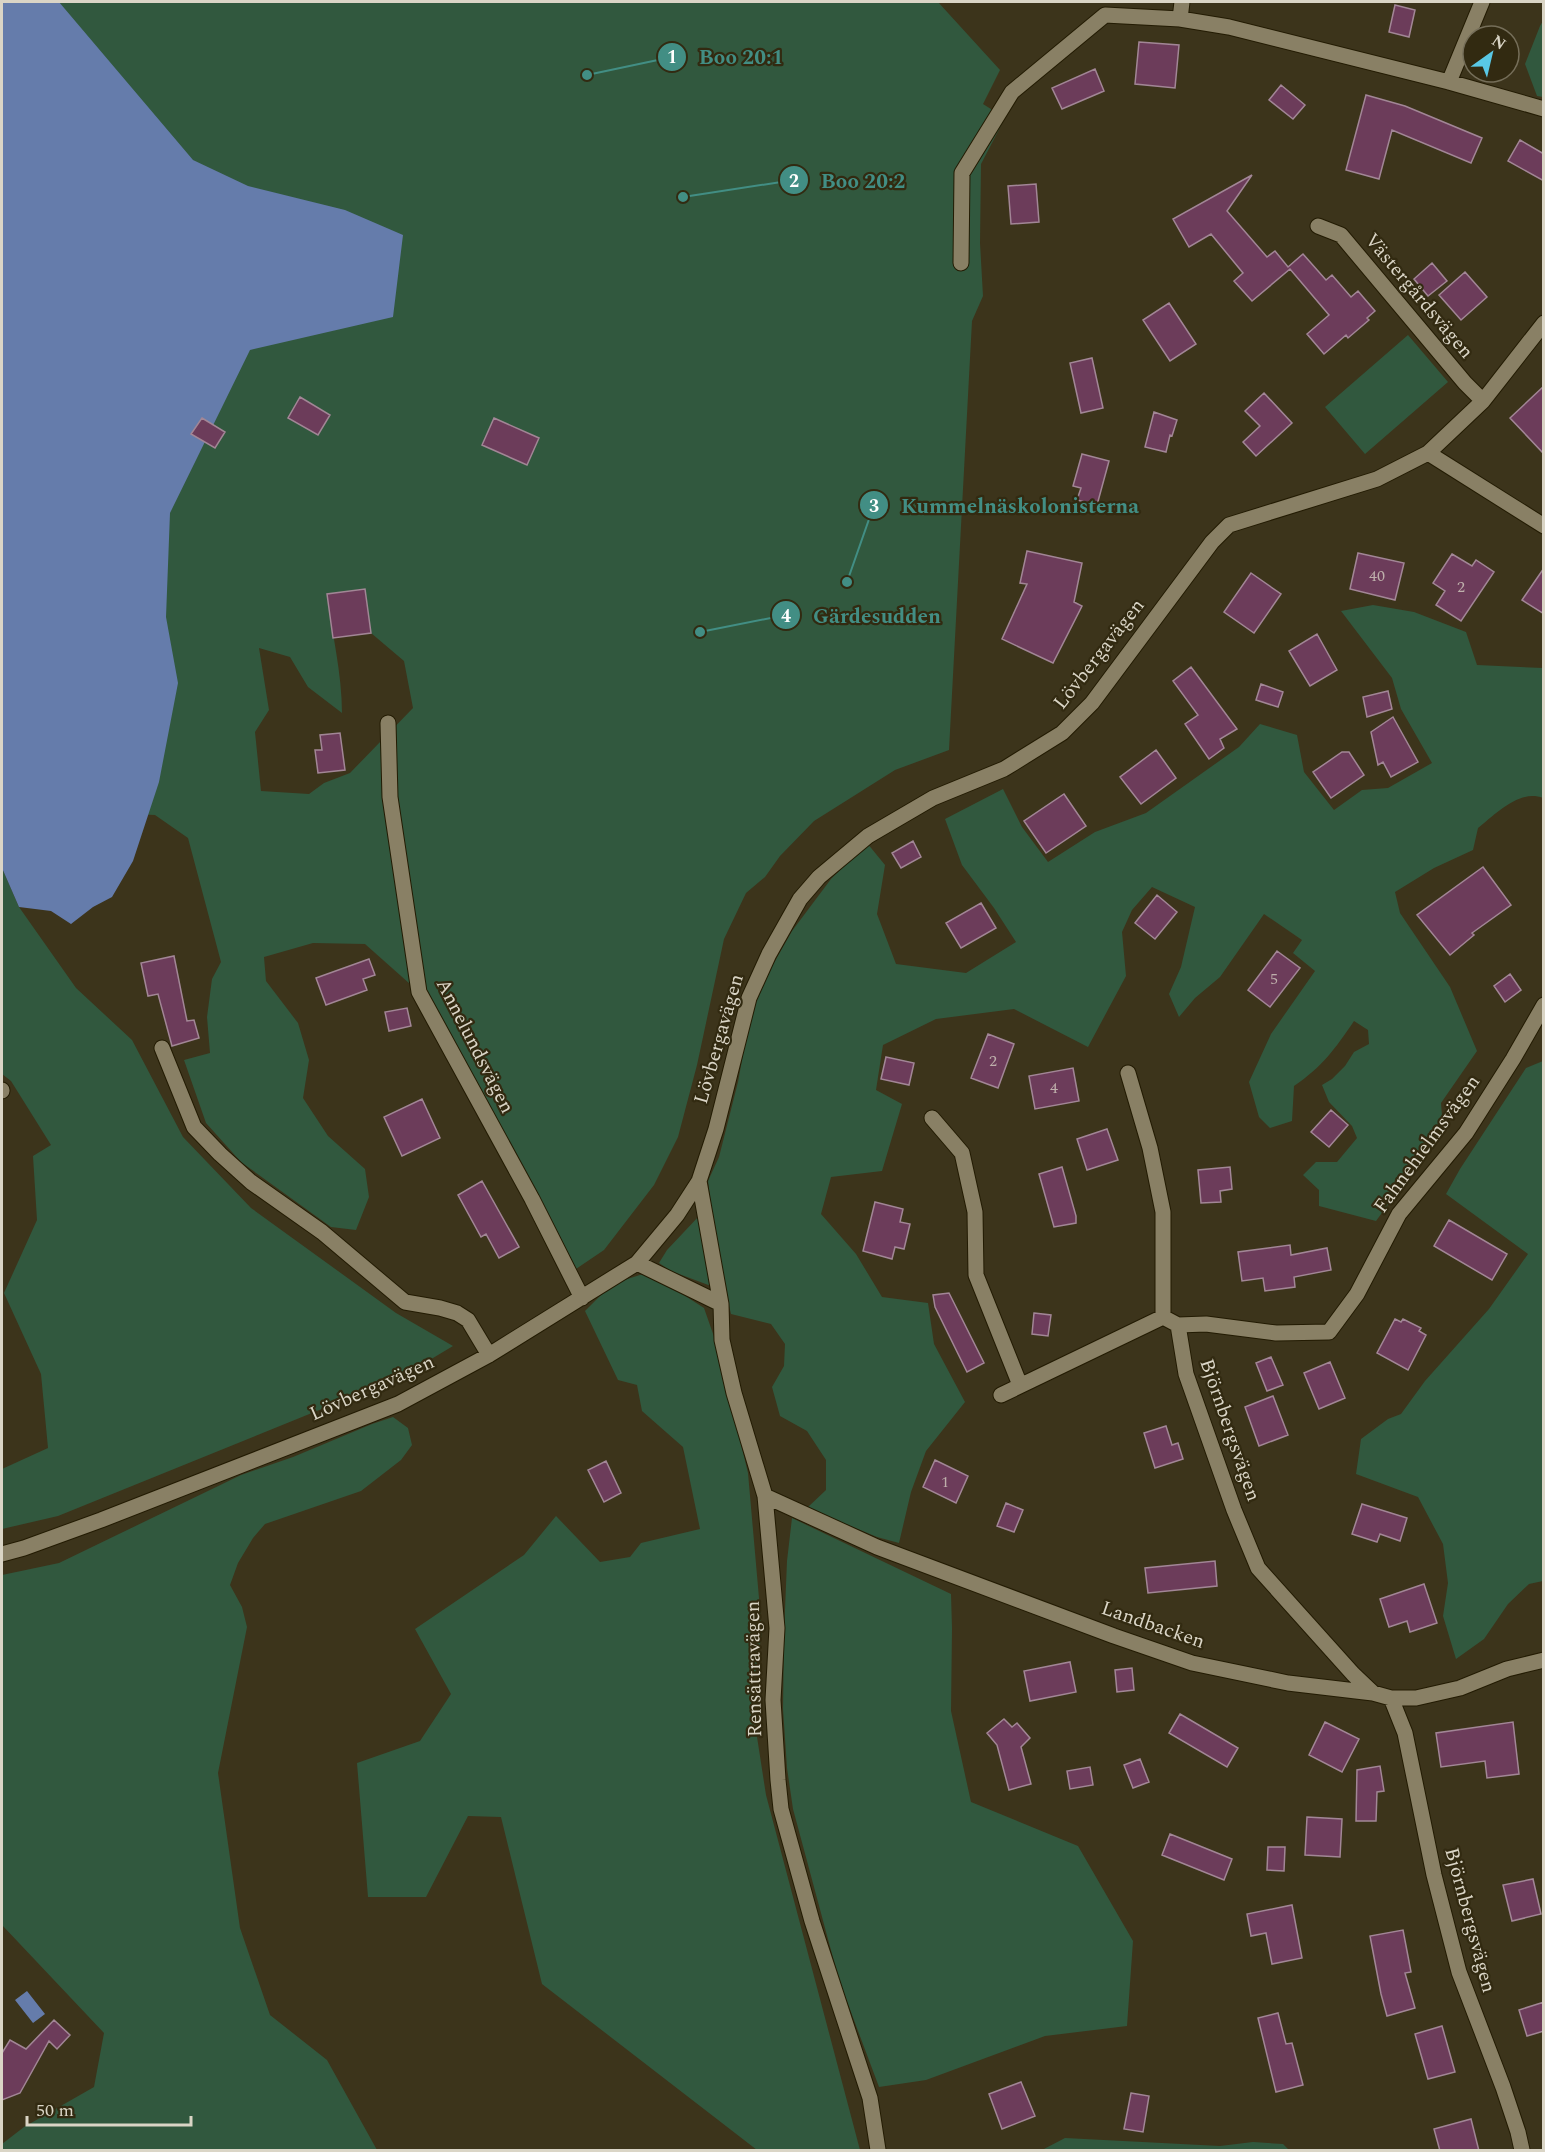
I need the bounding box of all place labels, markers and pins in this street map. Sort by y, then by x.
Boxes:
callout: Boo 20:1 [657,37,795,76]
callout: Boo 20:2 [779,161,918,200]
callout: Kummelnäskolonisterna [859,486,1151,525]
callout: Gärdesudden [771,596,952,635]

